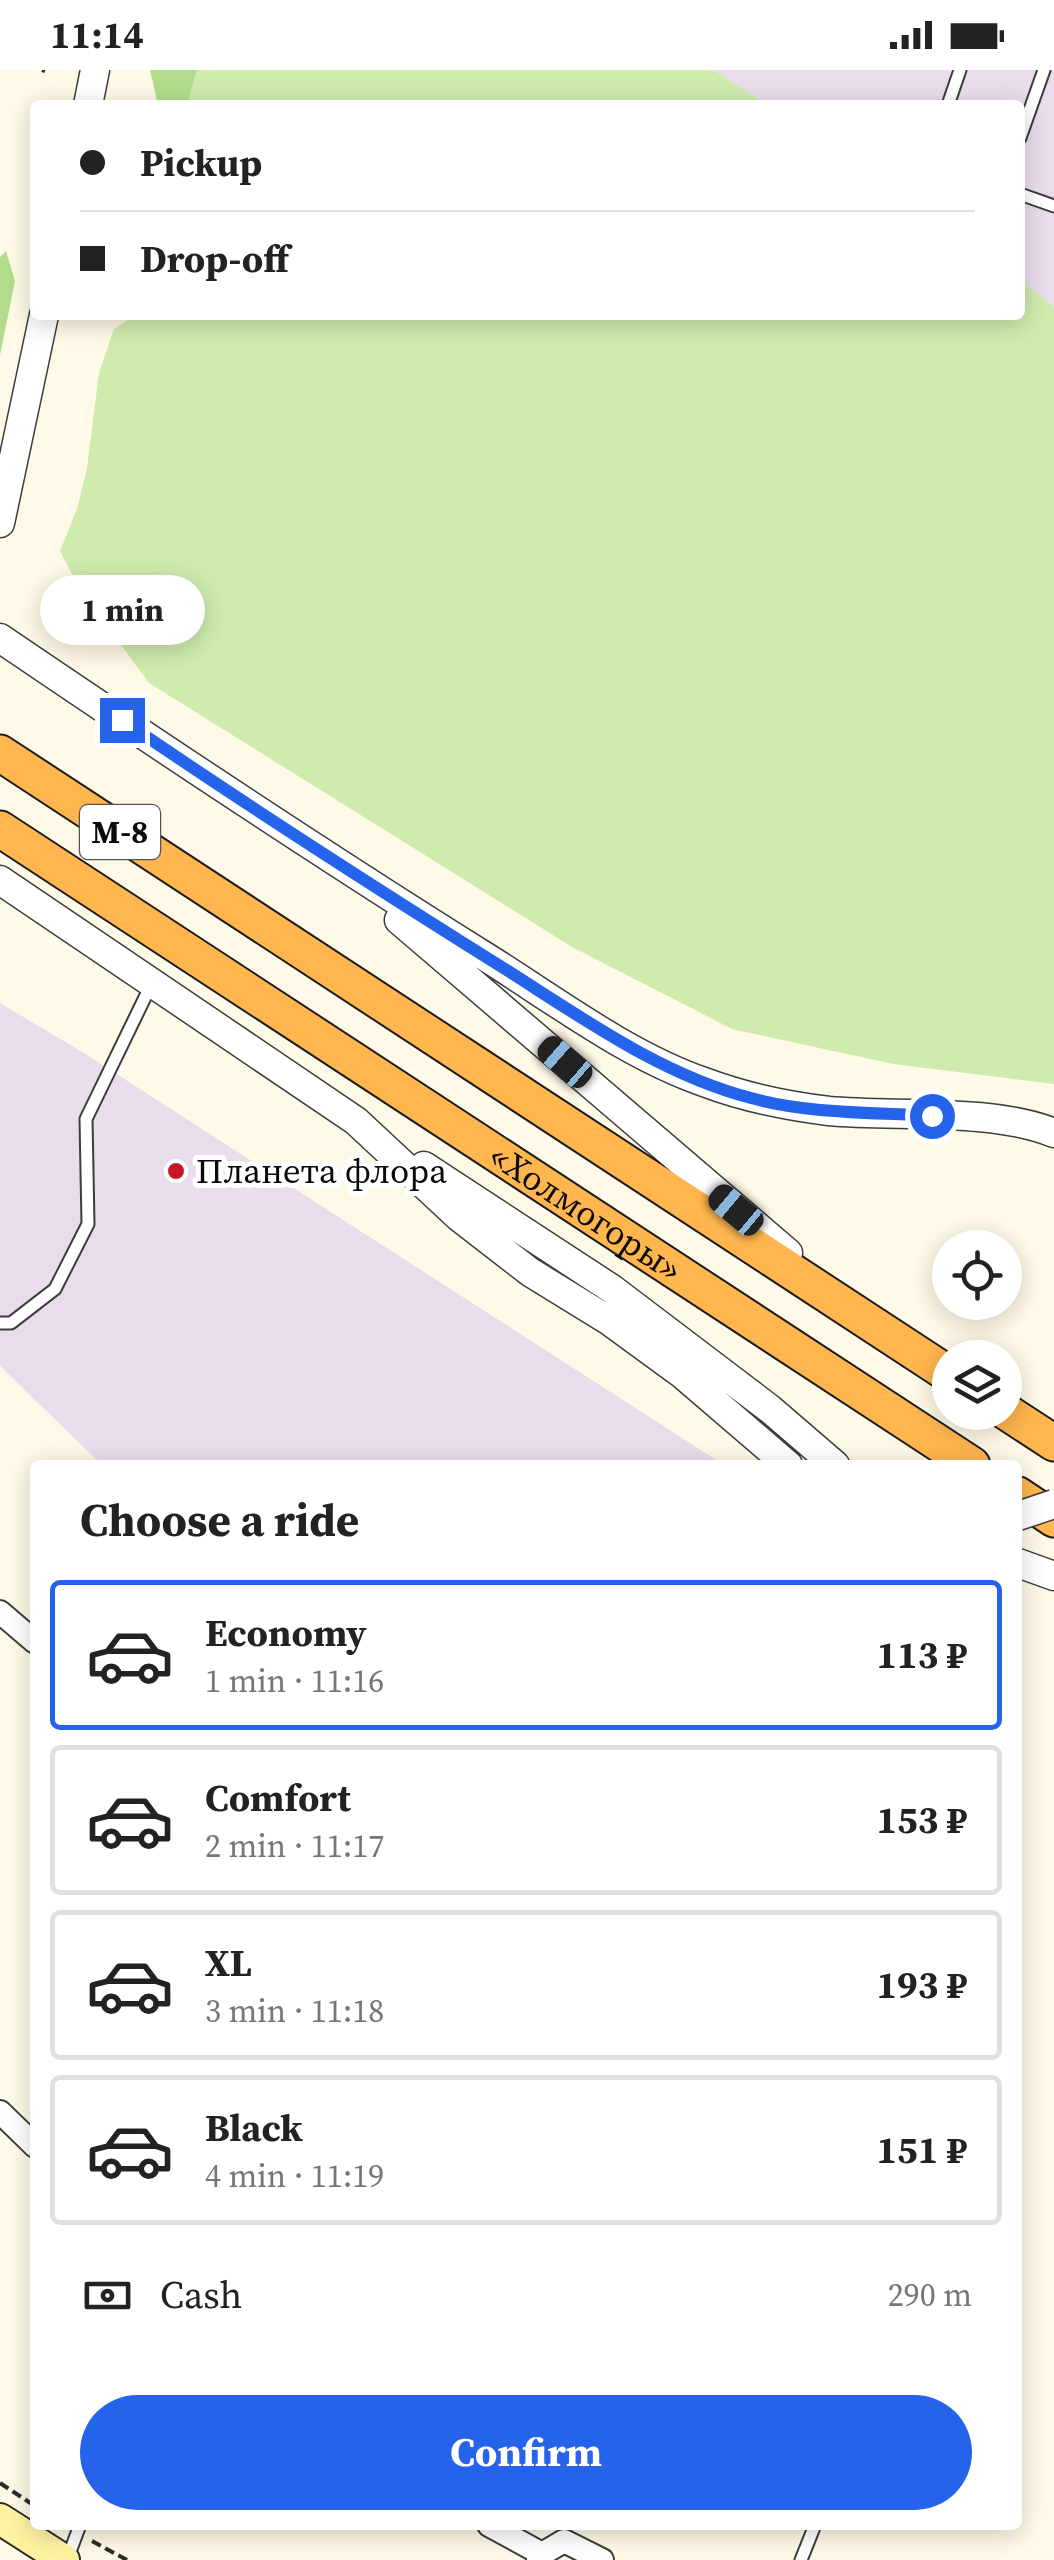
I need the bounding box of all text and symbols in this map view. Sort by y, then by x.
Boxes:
text: 11:14 [50,9,144,61]
text: Pickup [140,137,262,189]
text: Drop-off [140,233,289,285]
callout: 1 min [39,575,204,645]
text: 1 min [81,588,164,632]
route end [100,698,145,743]
road number: М-8 [80,805,160,859]
car [533,1031,597,1093]
route start [910,1094,955,1139]
street label: «Холмогоры» [480,1132,691,1293]
place label: Планета флора [196,1147,447,1195]
marker: Планета флора [165,1160,187,1182]
car [703,1179,769,1241]
map controls [932,1230,1022,1430]
button: locate [932,1230,1022,1320]
button: layers [932,1340,1022,1430]
text: Choose a ride [80,1489,359,1551]
text: Economy [205,1607,367,1659]
icon: car [85,1610,175,1700]
text: 113 ₽ [876,1629,967,1681]
text: 1 min · 11:16 [205,1659,384,1703]
text: Comfort [205,1772,351,1824]
icon: car [85,1775,175,1865]
text: 153 ₽ [876,1794,967,1846]
text: 2 min · 11:17 [205,1824,384,1868]
text: XL [205,1937,252,1989]
icon: car [85,1940,175,2030]
text: 193 ₽ [876,1959,967,2011]
text: 3 min · 11:18 [205,1989,384,2033]
text: Black [205,2102,303,2154]
icon: car [85,2105,175,2195]
text: 151 ₽ [876,2124,967,2176]
text: 4 min · 11:19 [205,2154,384,2198]
icon: cash [80,2268,135,2323]
text: Cash [160,2269,242,2321]
text: 290 m [888,2273,972,2317]
button: Confirm [80,2395,972,2510]

